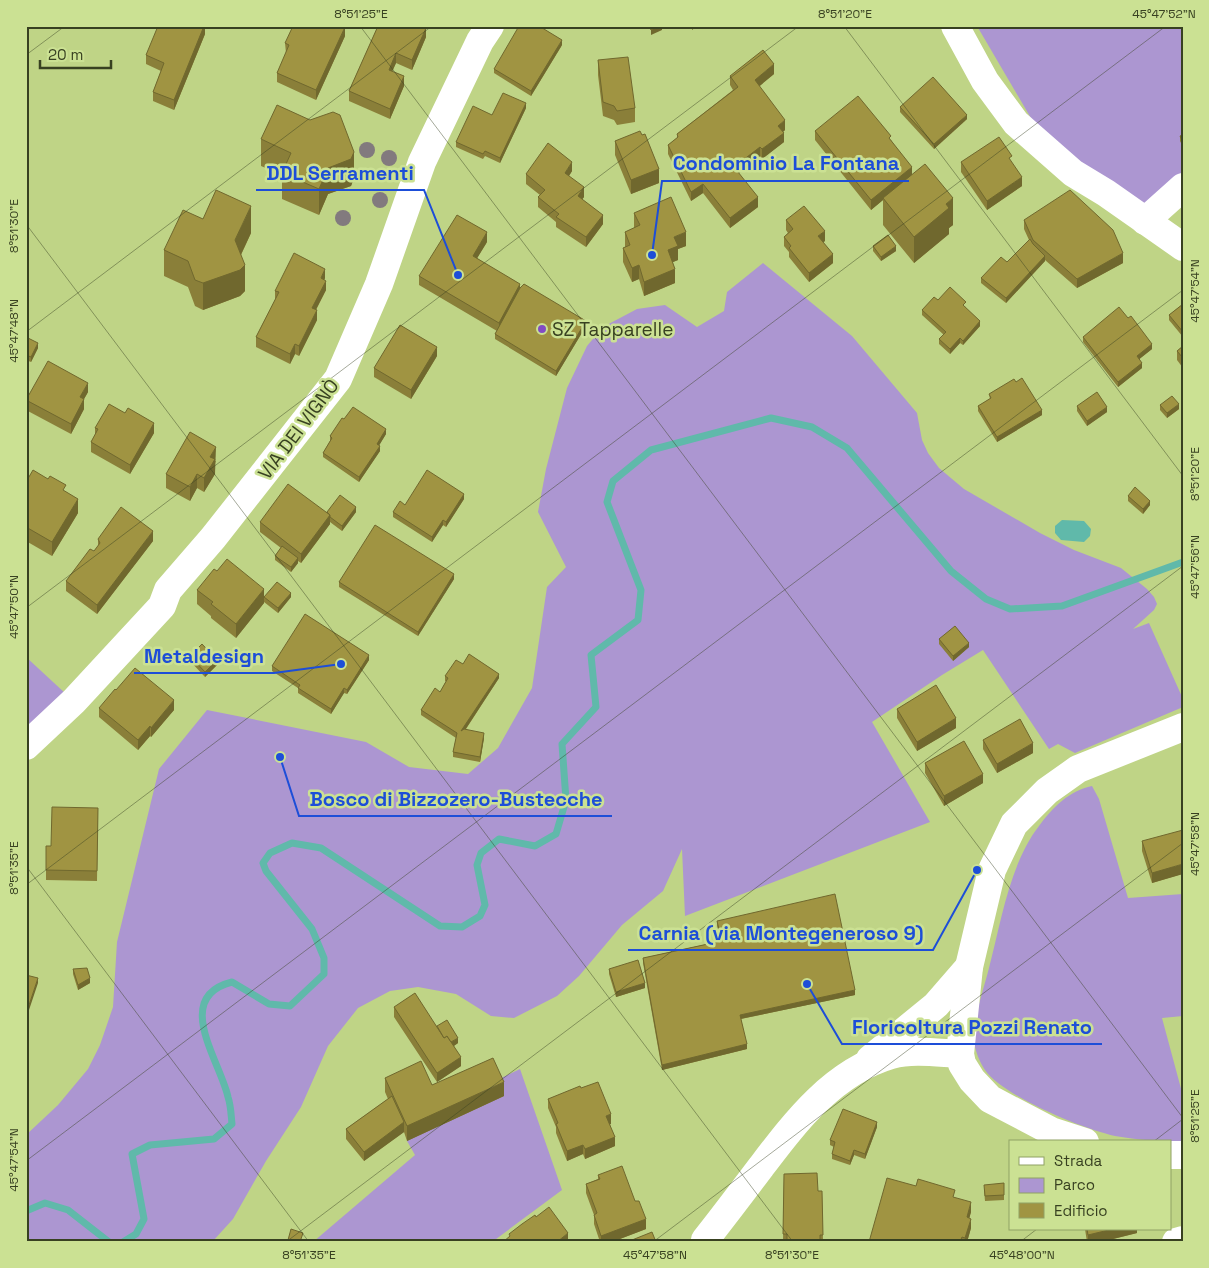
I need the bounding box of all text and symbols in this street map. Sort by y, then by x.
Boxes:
text: 8°51'25"E [334,6,388,22]
text: 8°51'20"E [818,6,872,22]
text: 45°47'52"N [1132,6,1196,22]
scale bar [40,38,111,70]
text: 20 m [48,45,83,64]
callout: Condominio La Fontana [662,146,909,181]
text: Condominio La Fontana [673,150,900,176]
callout: DDL Serramenti [256,155,424,190]
text: DDL Serramenti [266,160,414,186]
text: 8°51'30"E [6,199,22,253]
text: 45°47'54"N [1187,259,1203,323]
text: 45°47'48"N [6,299,22,363]
place label: SZ Tapparelle [552,317,673,342]
marker: SZ Tapparelle [536,323,548,335]
street label: VIA DEI VIGNÒ [252,374,344,485]
text: 8°51'20"E [1187,447,1203,501]
text: 45°47'56"N [1187,535,1203,599]
text: 45°47'50"N [6,575,22,639]
callout: Metaldesign [134,638,274,673]
text: Metaldesign [144,643,264,669]
callout: Bosco di Bizzozero-Bustecche [299,781,612,816]
text: Bosco di Bizzozero-Bustecche [309,786,603,812]
text: 45°47'58"N [1187,812,1203,876]
text: 8°51'35"E [6,841,22,895]
callout: Carnia (via Montegeneroso 9) [628,915,933,950]
text: Carnia (via Montegeneroso 9) [639,920,923,946]
callout: Floricoltura Pozzi Renato [842,1009,1102,1044]
text: Floricoltura Pozzi Renato [852,1014,1092,1040]
text: 8°51'25"E [1187,1089,1203,1143]
text: 45°47'54"N [6,1128,22,1192]
legend [1009,1140,1172,1230]
text: Strada [1054,1151,1103,1170]
text: Parco [1054,1175,1095,1194]
text: Edificio [1054,1201,1108,1220]
text: 8°51'35"E [282,1247,336,1263]
text: 45°47'58"N [623,1247,687,1263]
text: 8°51'30"E [765,1247,819,1263]
text: 45°48'00"N [989,1247,1055,1263]

